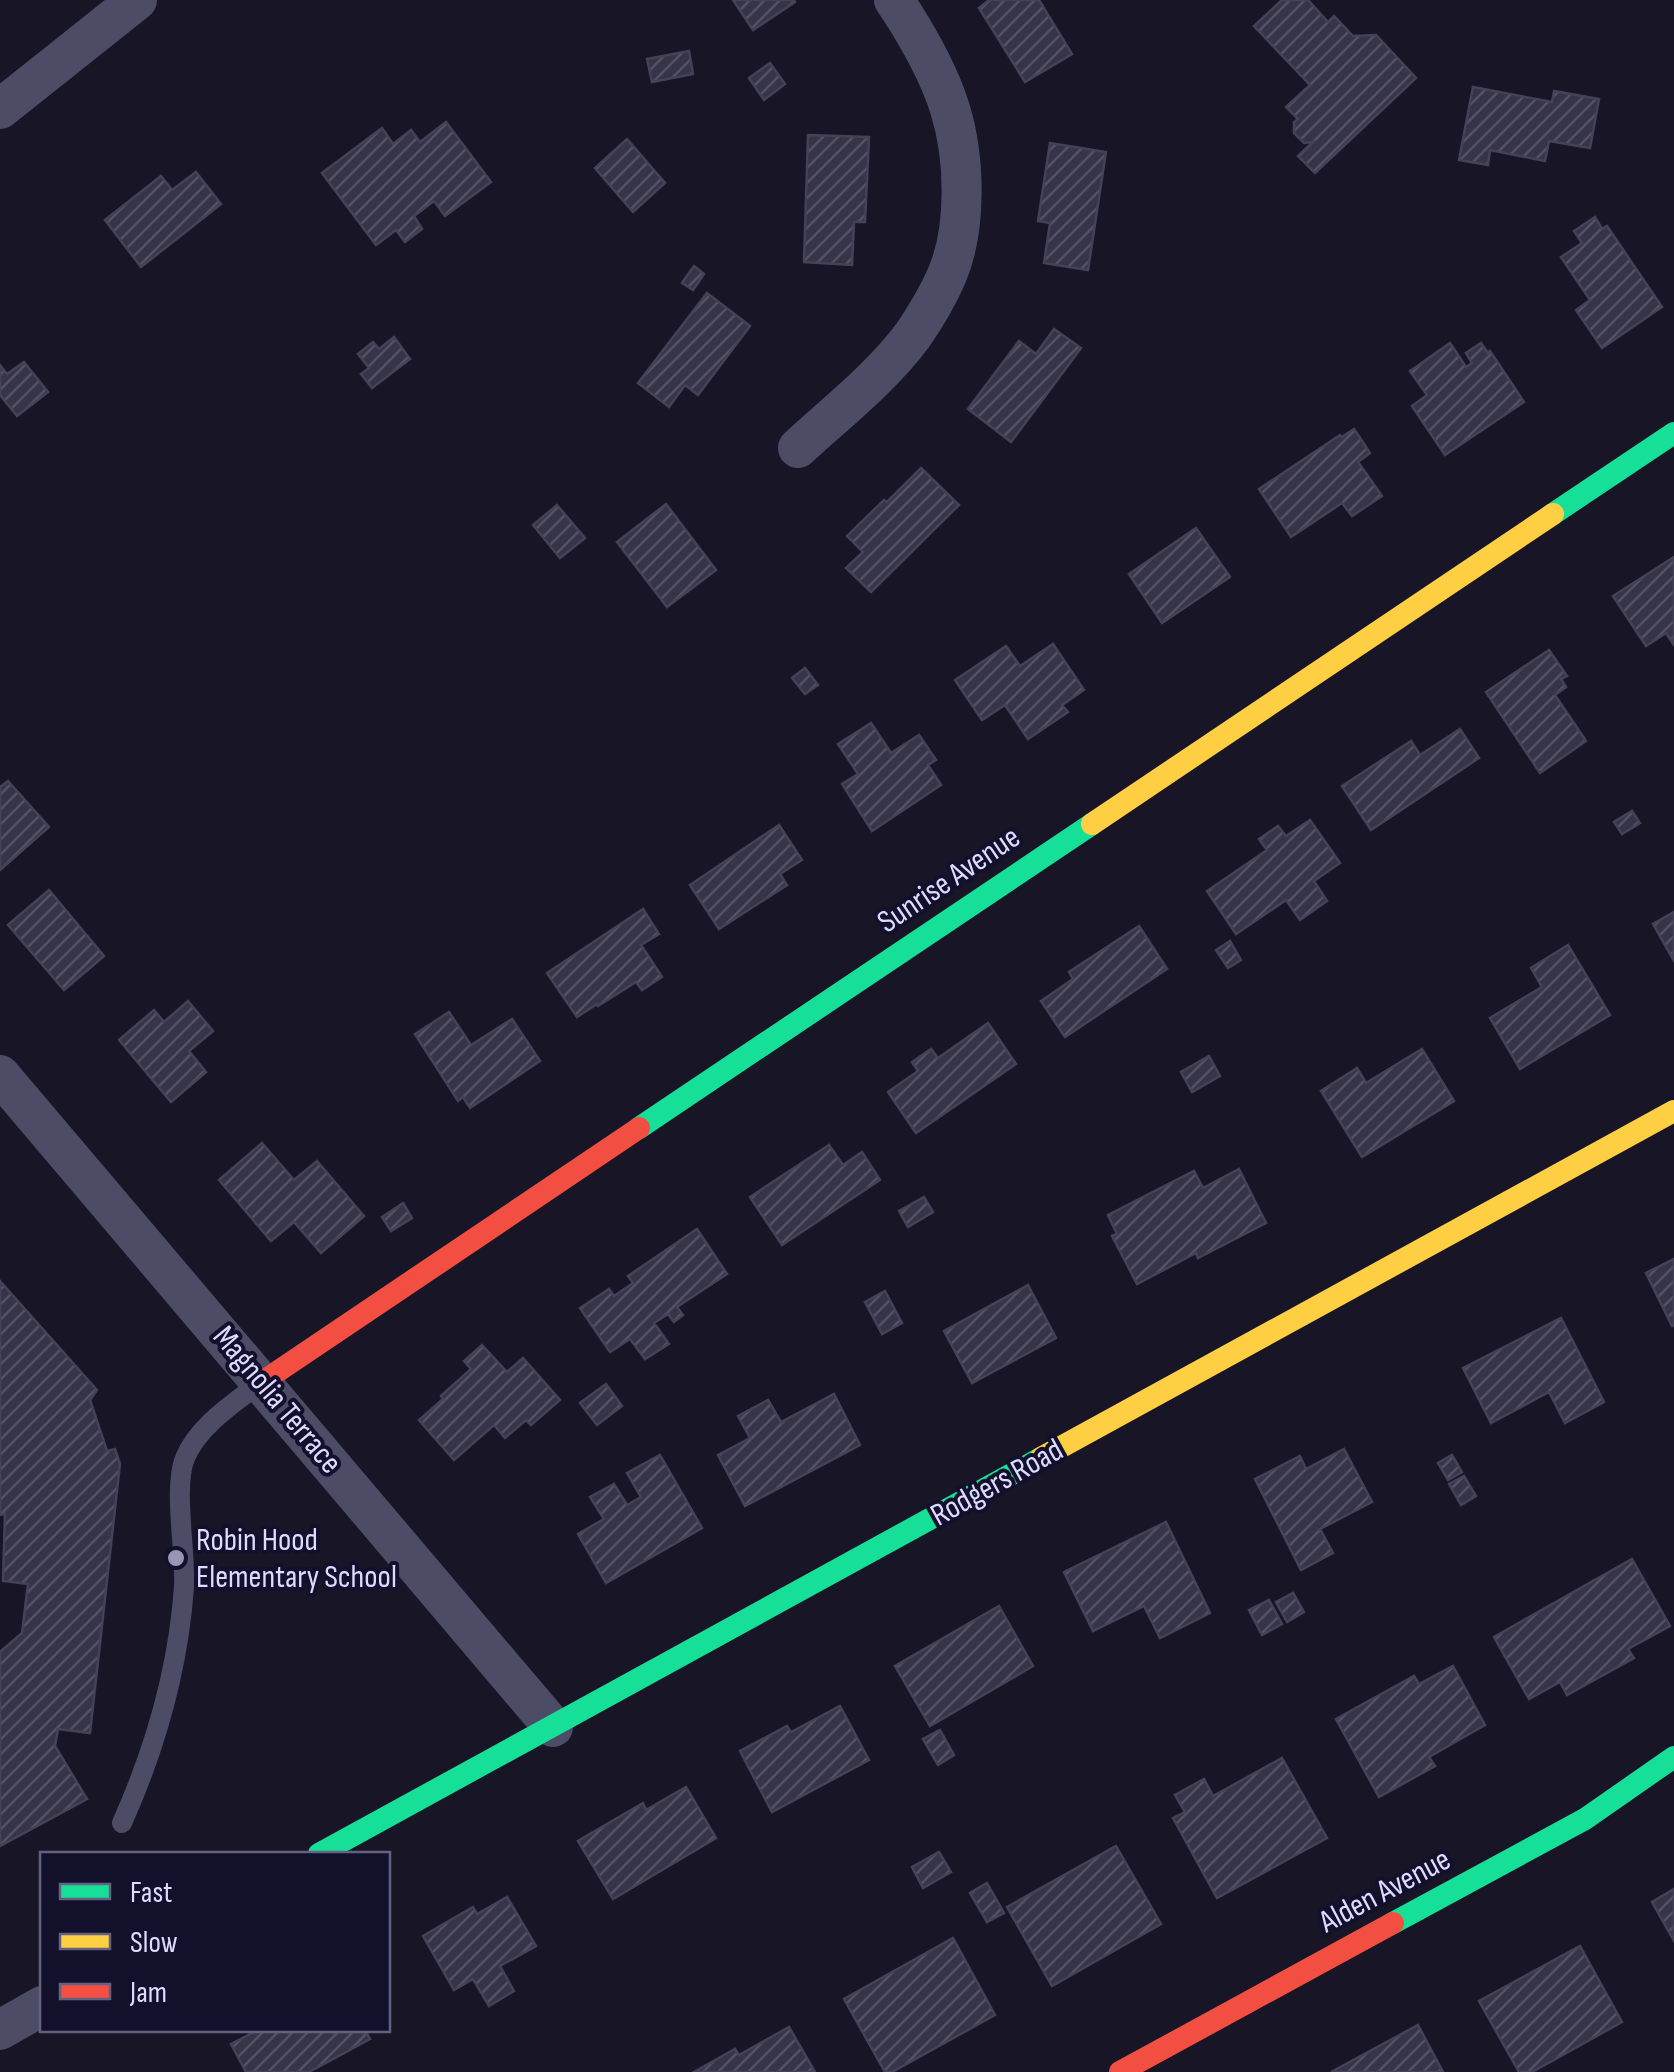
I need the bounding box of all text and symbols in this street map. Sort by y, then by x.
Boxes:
street label: Sunrise Avenue [870,818,1028,942]
street label: Magnolia Terrace [204,1318,350,1482]
street label: Rodgers Road [924,1431,1070,1535]
place label: Robin Hood Elementary School [196,1521,397,1597]
marker: Robin Hood Elementary School [165,1547,187,1569]
street label: Alden Avenue [1312,1840,1457,1942]
legend [40,1852,390,2032]
text: Fast [130,1875,172,1911]
text: Slow [130,1925,178,1961]
text: Jam [129,1975,167,2011]

